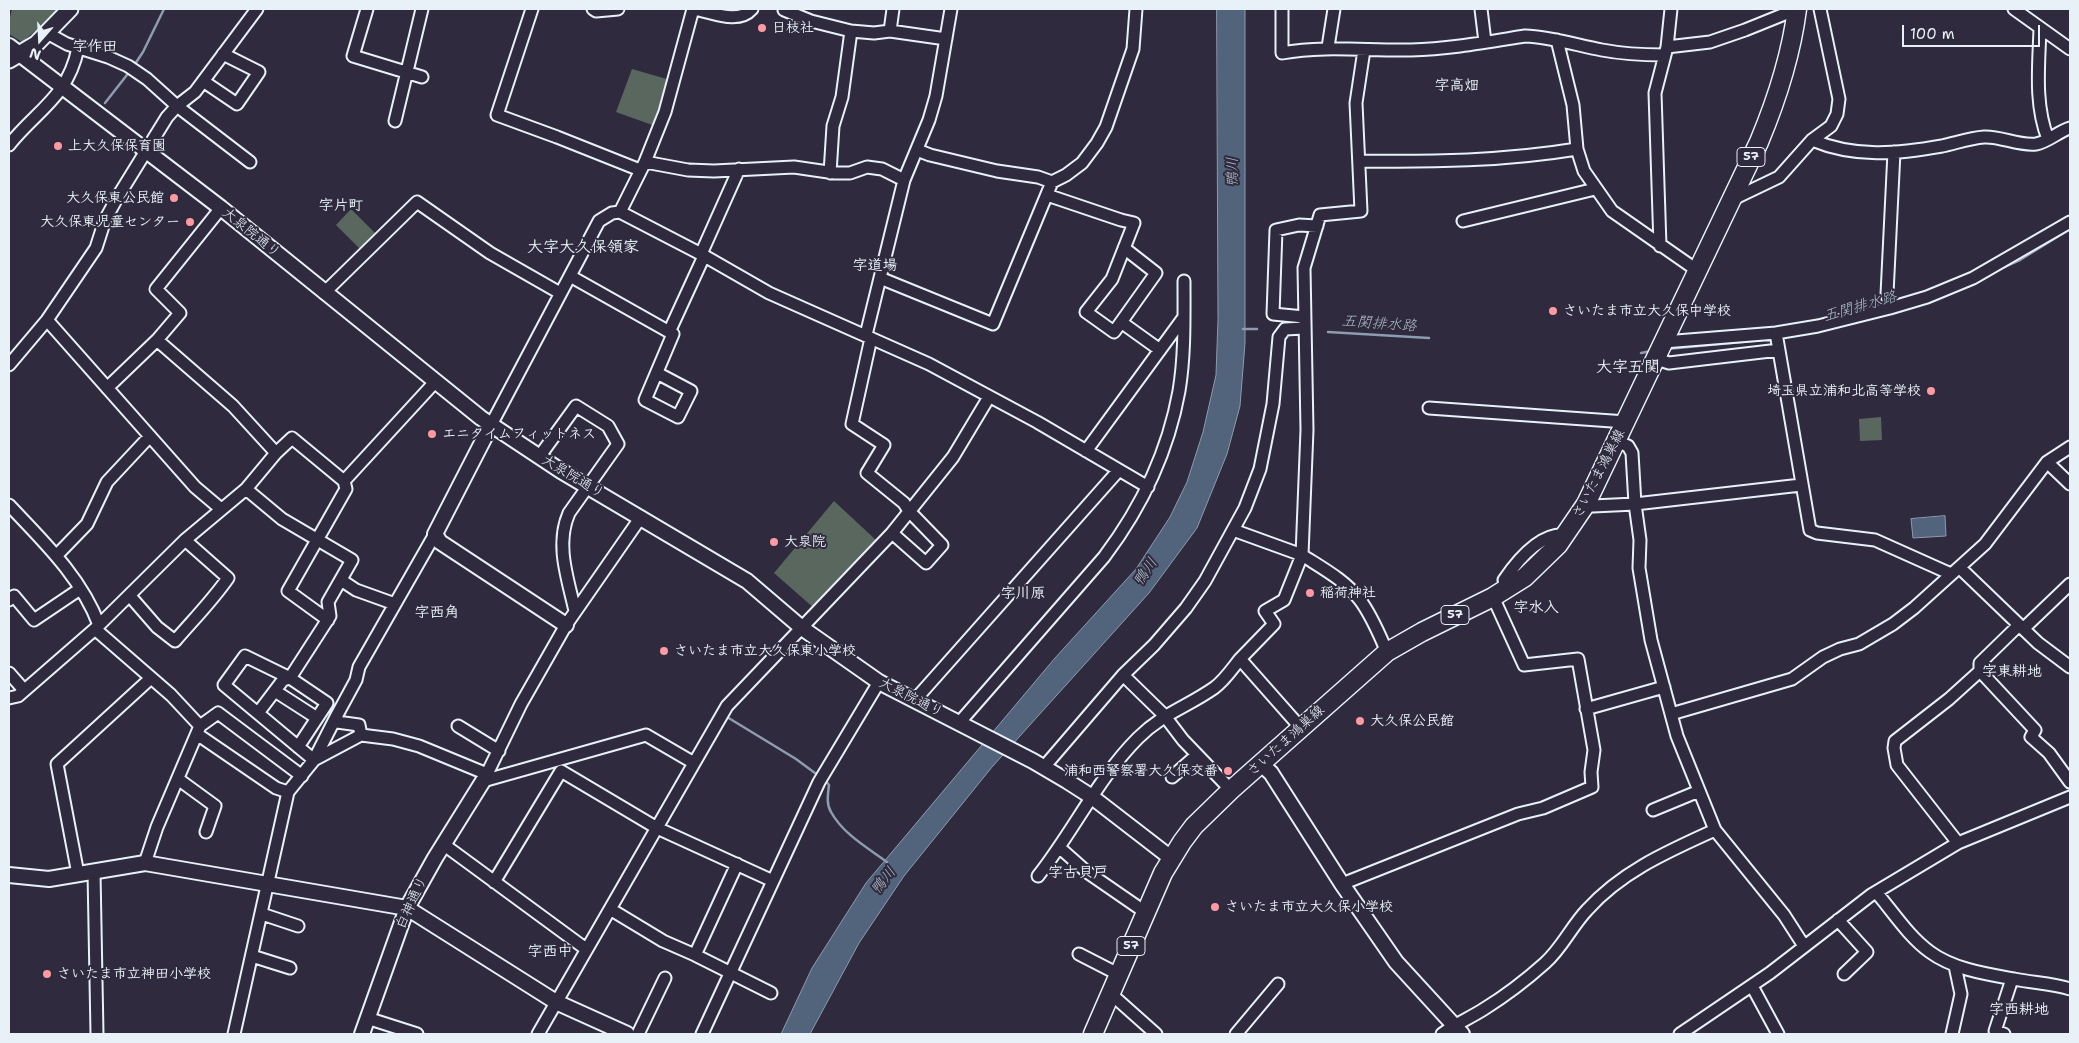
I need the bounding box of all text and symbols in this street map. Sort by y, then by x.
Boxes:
north arrow [15,15,65,65]
scale bar [1904,15,2042,47]
place label: 日枝社 [772,20,814,36]
marker: 日枝社 [756,22,768,34]
text: 100 m [1910,24,1955,44]
district label: 字作田 [73,38,117,56]
text: N [27,44,43,64]
district label: 字高畑 [1435,77,1479,95]
place label: 上大久保保育園 [68,138,166,154]
marker: 上大久保保育園 [52,140,64,152]
road number: 57 [1737,148,1765,166]
water label: 鴨川 [1224,157,1242,187]
place label: 大久保東公民館 [66,190,164,206]
marker: 大久保東公民館 [168,192,180,204]
district label: 字片町 [319,197,363,215]
street label: 大泉院通り [219,204,283,262]
place label: 大久保東児童センター [40,214,180,230]
marker: 大久保東児童センター [184,216,196,228]
district label: 大字大久保領家 [527,238,639,258]
district label: 字道場 [853,257,897,275]
water label: 五関排水路 [1821,288,1899,326]
place label: さいたま市立大久保中学校 [1563,303,1731,319]
marker: さいたま市立大久保中学校 [1547,305,1559,317]
water label: 五関排水路 [1341,312,1417,336]
district label: 大字五関 [1596,358,1660,378]
place label: 埼玉県立浦和北高等学校 [1767,383,1921,399]
marker: 埼玉県立浦和北高等学校 [1925,385,1937,397]
place label: エニタイムフィットネス [442,426,596,442]
street label: さいたま鴻巣線 [1569,427,1629,521]
marker: エニタイムフィットネス [426,428,438,440]
street label: 大泉院通り [539,452,607,502]
place label: 大泉院 [784,534,826,550]
marker: 大泉院 [768,536,780,548]
water label: 鴨川 [1130,555,1162,589]
district label: 字川原 [1001,585,1045,603]
place label: 稲荷神社 [1320,585,1376,601]
marker: 稲荷神社 [1304,587,1316,599]
district label: 字水入 [1514,599,1558,617]
district label: 字西角 [415,604,459,622]
road number: 57 [1441,606,1469,624]
place label: さいたま市立大久保東小学校 [674,643,856,659]
marker: さいたま市立大久保東小学校 [658,645,670,657]
district label: 字東耕地 [1982,663,2042,681]
street label: 大泉院通り [876,675,946,721]
street label: さいたま鴻巣線 [1244,702,1328,780]
place label: 大久保公民館 [1370,713,1454,729]
marker: 大久保公民館 [1354,715,1366,727]
place label: 浦和西警察署大久保交番 [1064,763,1218,779]
marker: 浦和西警察署大久保交番 [1222,765,1234,777]
water label: 鴨川 [868,864,900,898]
district label: 字古貝戸 [1048,864,1108,882]
street label: 白神通り [393,874,431,932]
place label: さいたま市立大久保小学校 [1225,899,1393,915]
marker: さいたま市立大久保小学校 [1209,901,1221,913]
road number: 57 [1117,936,1145,956]
district label: 字西中 [528,943,572,961]
place label: さいたま市立神田小学校 [57,966,211,982]
marker: さいたま市立神田小学校 [41,968,53,980]
district label: 字西耕地 [1989,1001,2049,1019]

